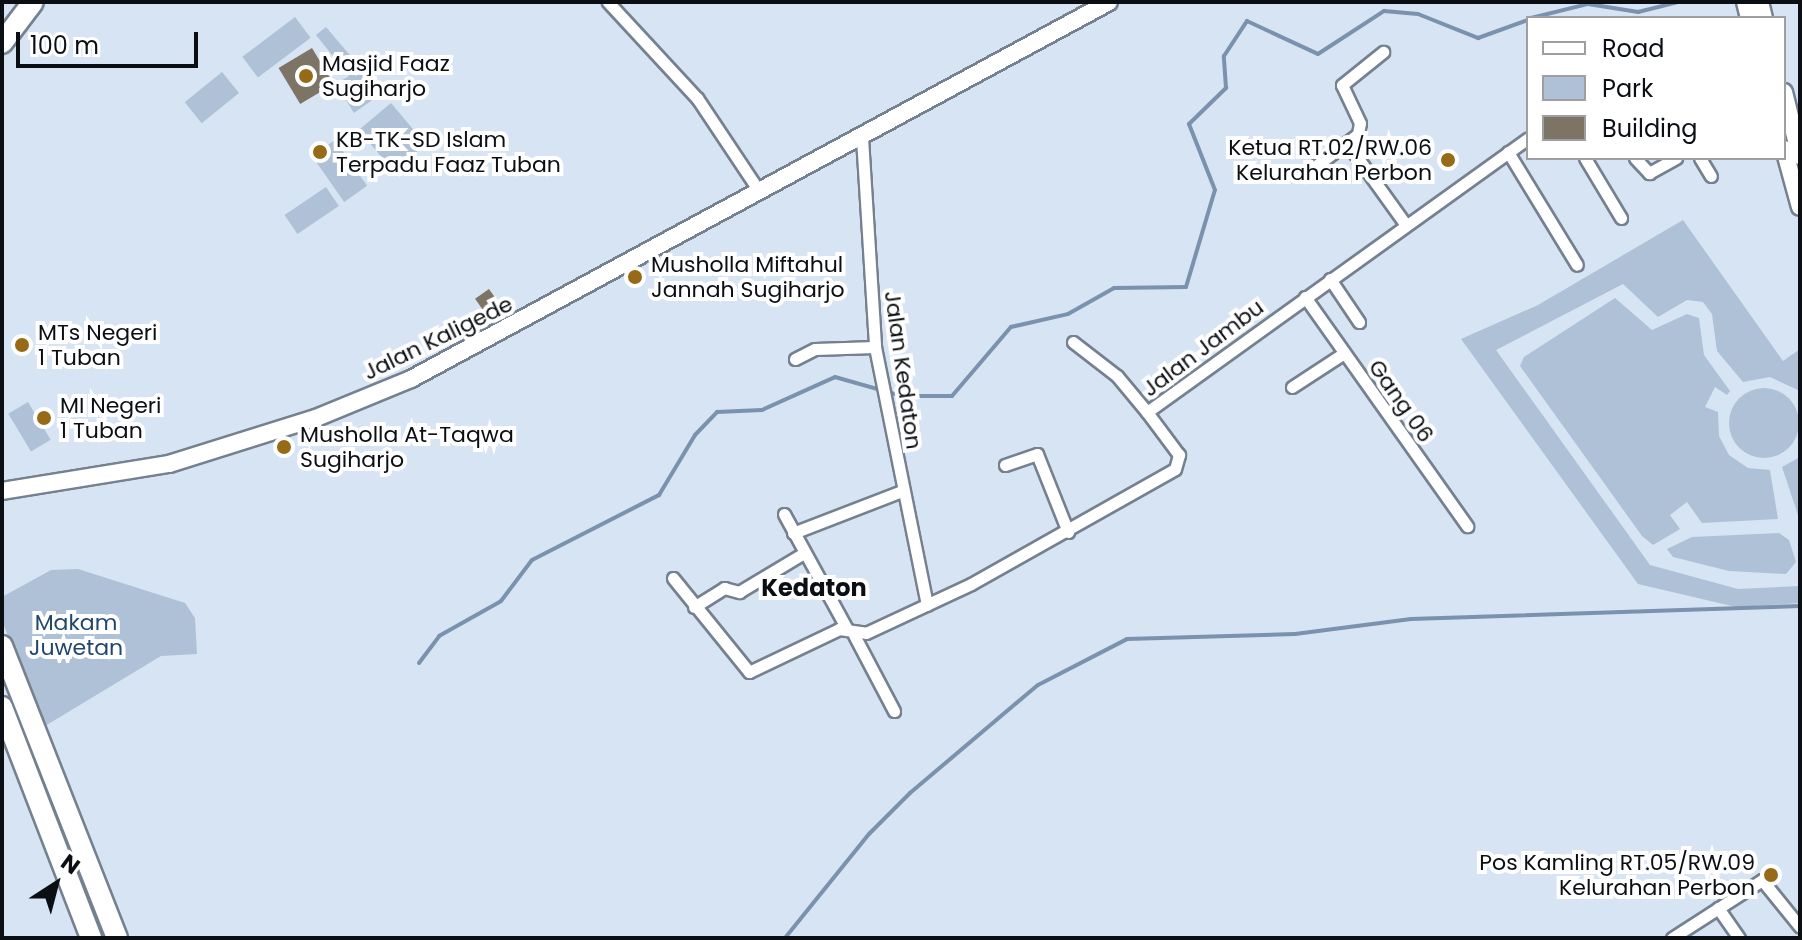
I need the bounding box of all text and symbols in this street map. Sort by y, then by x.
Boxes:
scale bar [20,16,202,66]
legend [1526,16,1786,160]
text: 100 m [30,29,99,62]
text: Road [1602,32,1664,65]
place label: Masjid Faaz Sugiharjo [322,50,450,102]
marker: Masjid Faaz Sugiharjo [297,67,315,85]
text: Park [1602,72,1653,105]
text: Building [1602,112,1698,145]
place label: KB-TK-SD Islam Terpadu Faaz Tuban [336,126,561,178]
place label: Ketua RT.02/RW.06 Kelurahan Perbon [1228,134,1432,186]
marker: KB-TK-SD Islam Terpadu Faaz Tuban [311,143,329,161]
marker: Ketua RT.02/RW.06 Kelurahan Perbon [1439,151,1457,169]
place label: Musholla Miftahul Jannah Sugiharjo [651,251,844,302]
marker: Musholla Miftahul Jannah Sugiharjo [626,268,644,286]
street label: Jalan Kedaton [879,289,927,451]
street label: Jalan Kaligede [359,290,517,386]
street label: Jalan Jambu [1137,294,1269,402]
place label: MTs Negeri 1 Tuban [38,319,157,370]
marker: MTs Negeri 1 Tuban [13,336,31,354]
street label: Gang 06 [1363,355,1439,447]
place label: MI Negeri 1 Tuban [60,392,161,444]
marker: MI Negeri 1 Tuban [35,409,53,427]
place label: Musholla At-Taqwa Sugiharjo [300,421,514,472]
marker: Musholla At-Taqwa Sugiharjo [275,438,293,456]
district label: Kedaton [761,574,867,602]
park label: Makam Juwetan [29,609,123,660]
north arrow [16,844,96,924]
text: N [55,847,86,882]
place label: Pos Kamling RT.05/RW.09 Kelurahan Perbon [1479,849,1755,900]
marker: Pos Kamling RT.05/RW.09 Kelurahan Perbon [1762,866,1780,884]

